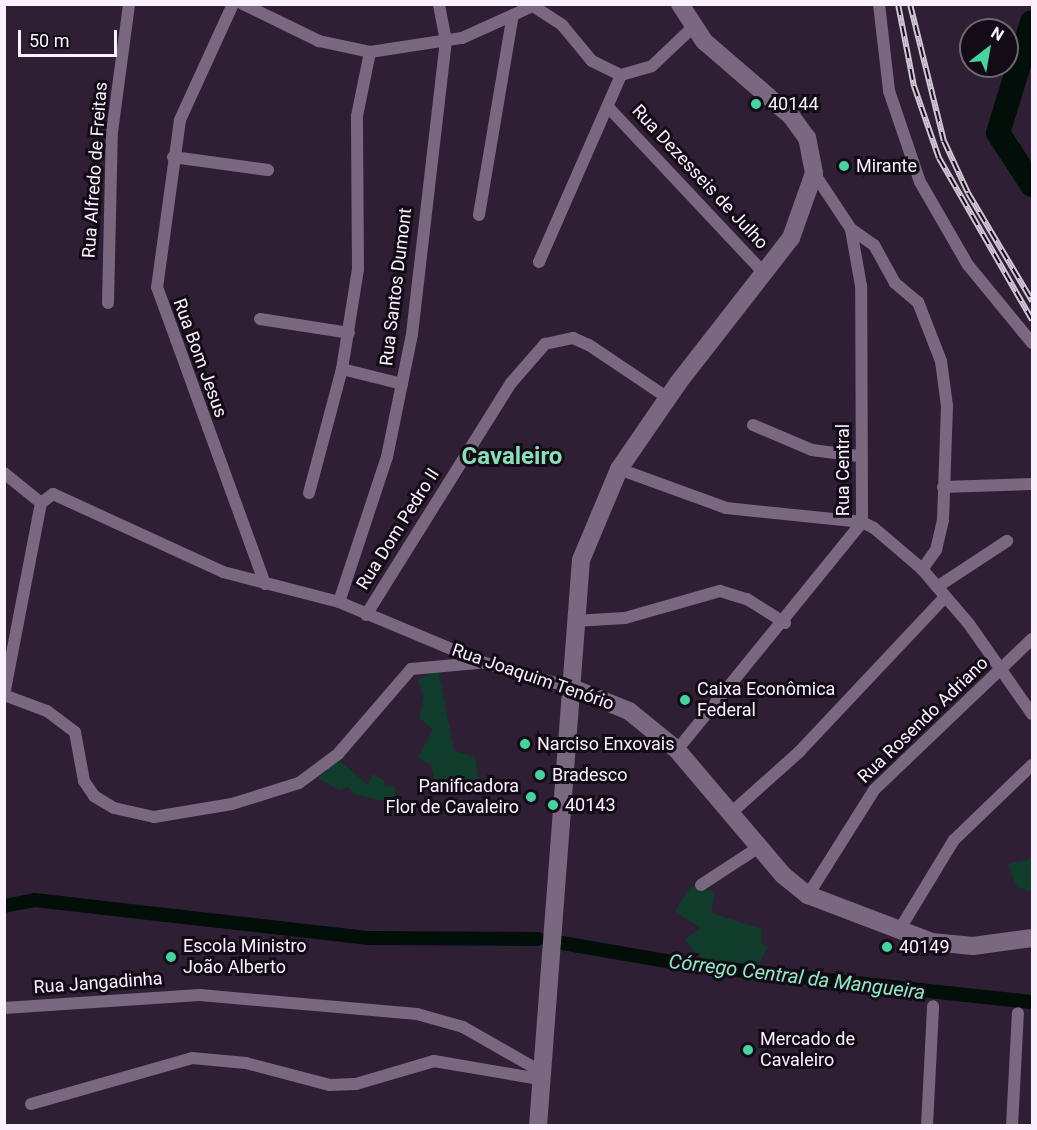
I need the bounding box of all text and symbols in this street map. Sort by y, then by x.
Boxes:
scale bar [21,18,120,56]
north arrow [959,18,1019,78]
text: N [988,23,1007,45]
text: 50 m [29,30,69,51]
street label: Rua Alfredo de Freitas [78,81,112,259]
place label: 40144 [768,93,819,115]
marker: 40144 [749,97,763,111]
street label: Rua Dezesseis de Julho [627,100,773,254]
place label: Mirante [856,155,917,177]
marker: Mirante [837,159,851,173]
street label: Rua Santos Dumont [376,207,416,367]
street label: Rua Bom Jesus [168,296,232,420]
street label: Rua Central [832,424,854,516]
district label: Cavaleiro [462,443,562,471]
street label: Rua Dom Pedro II [352,464,444,594]
street label: Rua Joaquim Tenório [449,639,617,715]
street label: Rua Rosendo Adriano [853,652,993,788]
place label: Caixa Econômica Federal [697,679,835,722]
marker: Caixa Econômica Federal [678,693,692,707]
place label: Narciso Enxovais [537,733,674,755]
marker: Narciso Enxovais [518,737,532,751]
place label: Bradesco [552,764,627,786]
marker: Bradesco [533,768,547,782]
place label: Panificadora Flor de Cavaleiro [385,776,519,818]
marker: Panificadora Flor de Cavaleiro [524,790,538,804]
place label: 40143 [565,794,616,816]
marker: 40143 [546,798,560,812]
place label: Escola Ministro João Alberto [183,936,307,978]
place label: 40149 [899,936,950,958]
marker: 40149 [880,940,894,954]
water label: Córrego Central da Mangueira [667,949,927,1005]
marker: Escola Ministro João Alberto [164,950,178,964]
street label: Rua Jangadinha [33,968,163,998]
place label: Mercado de Cavaleiro [760,1029,855,1072]
marker: Mercado de Cavaleiro [741,1043,755,1057]

